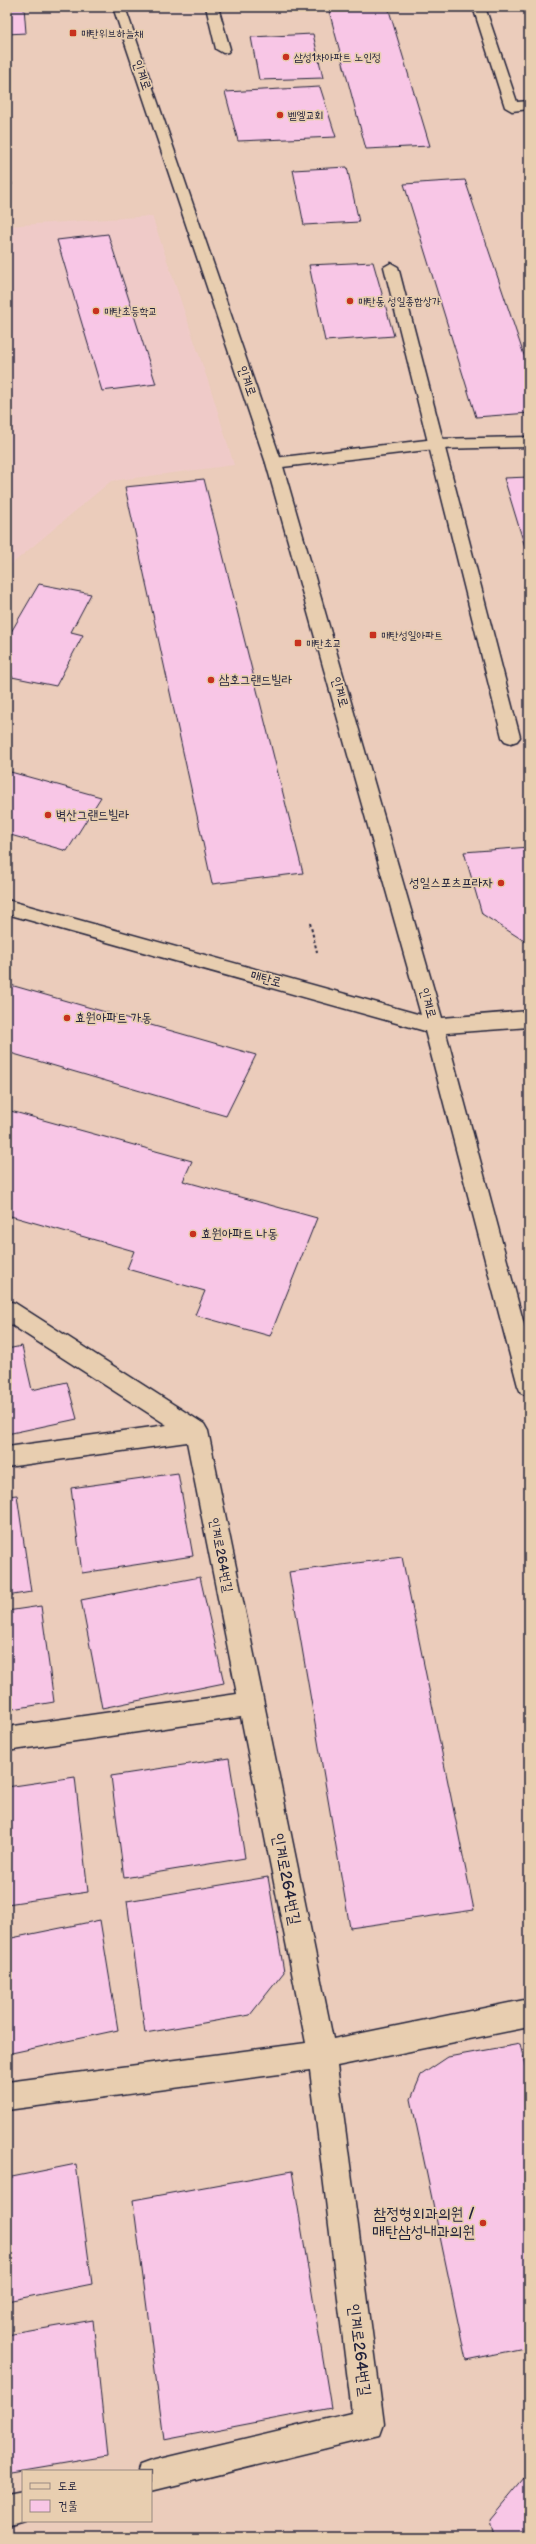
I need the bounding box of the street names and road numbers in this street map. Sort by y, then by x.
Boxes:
street label: 인계로 [129,58,155,92]
street label: 인계로 [234,364,260,398]
street label: 인계로 [328,675,352,709]
street label: 매탄로 [249,967,283,991]
street label: 인계로 [416,986,440,1020]
street label: 인계로264번길 [206,1516,236,1594]
street label: 인계로264번길 [268,1831,304,1927]
street label: 인계로264번길 [344,2303,374,2398]

